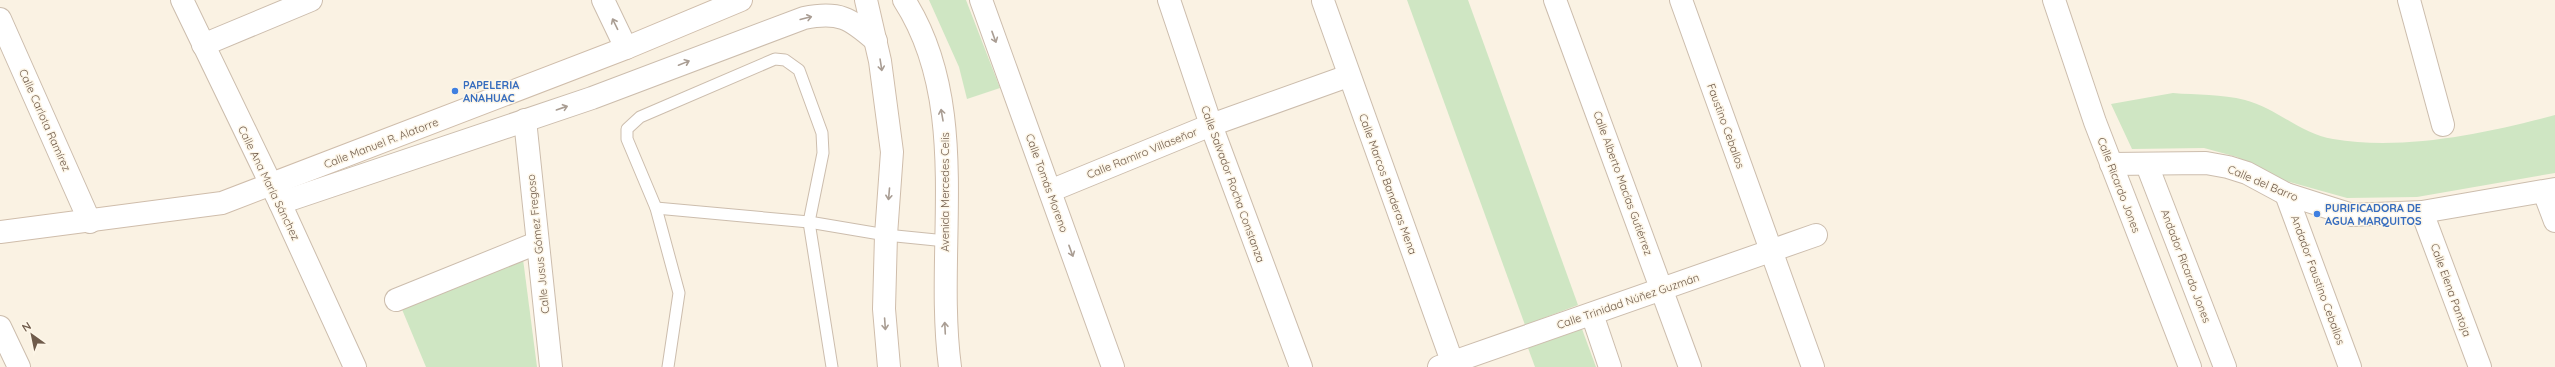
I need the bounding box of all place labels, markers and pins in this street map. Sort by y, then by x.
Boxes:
place label: PAPELERIA ANAHUAC [463,78,519,105]
marker: PAPELERIA ANAHUAC [450,86,460,96]
place label: PURIFICADORA DE AGUA MARQUITOS [2325,201,2422,228]
marker: PURIFICADORA DE AGUA MARQUITOS [2312,209,2322,219]

